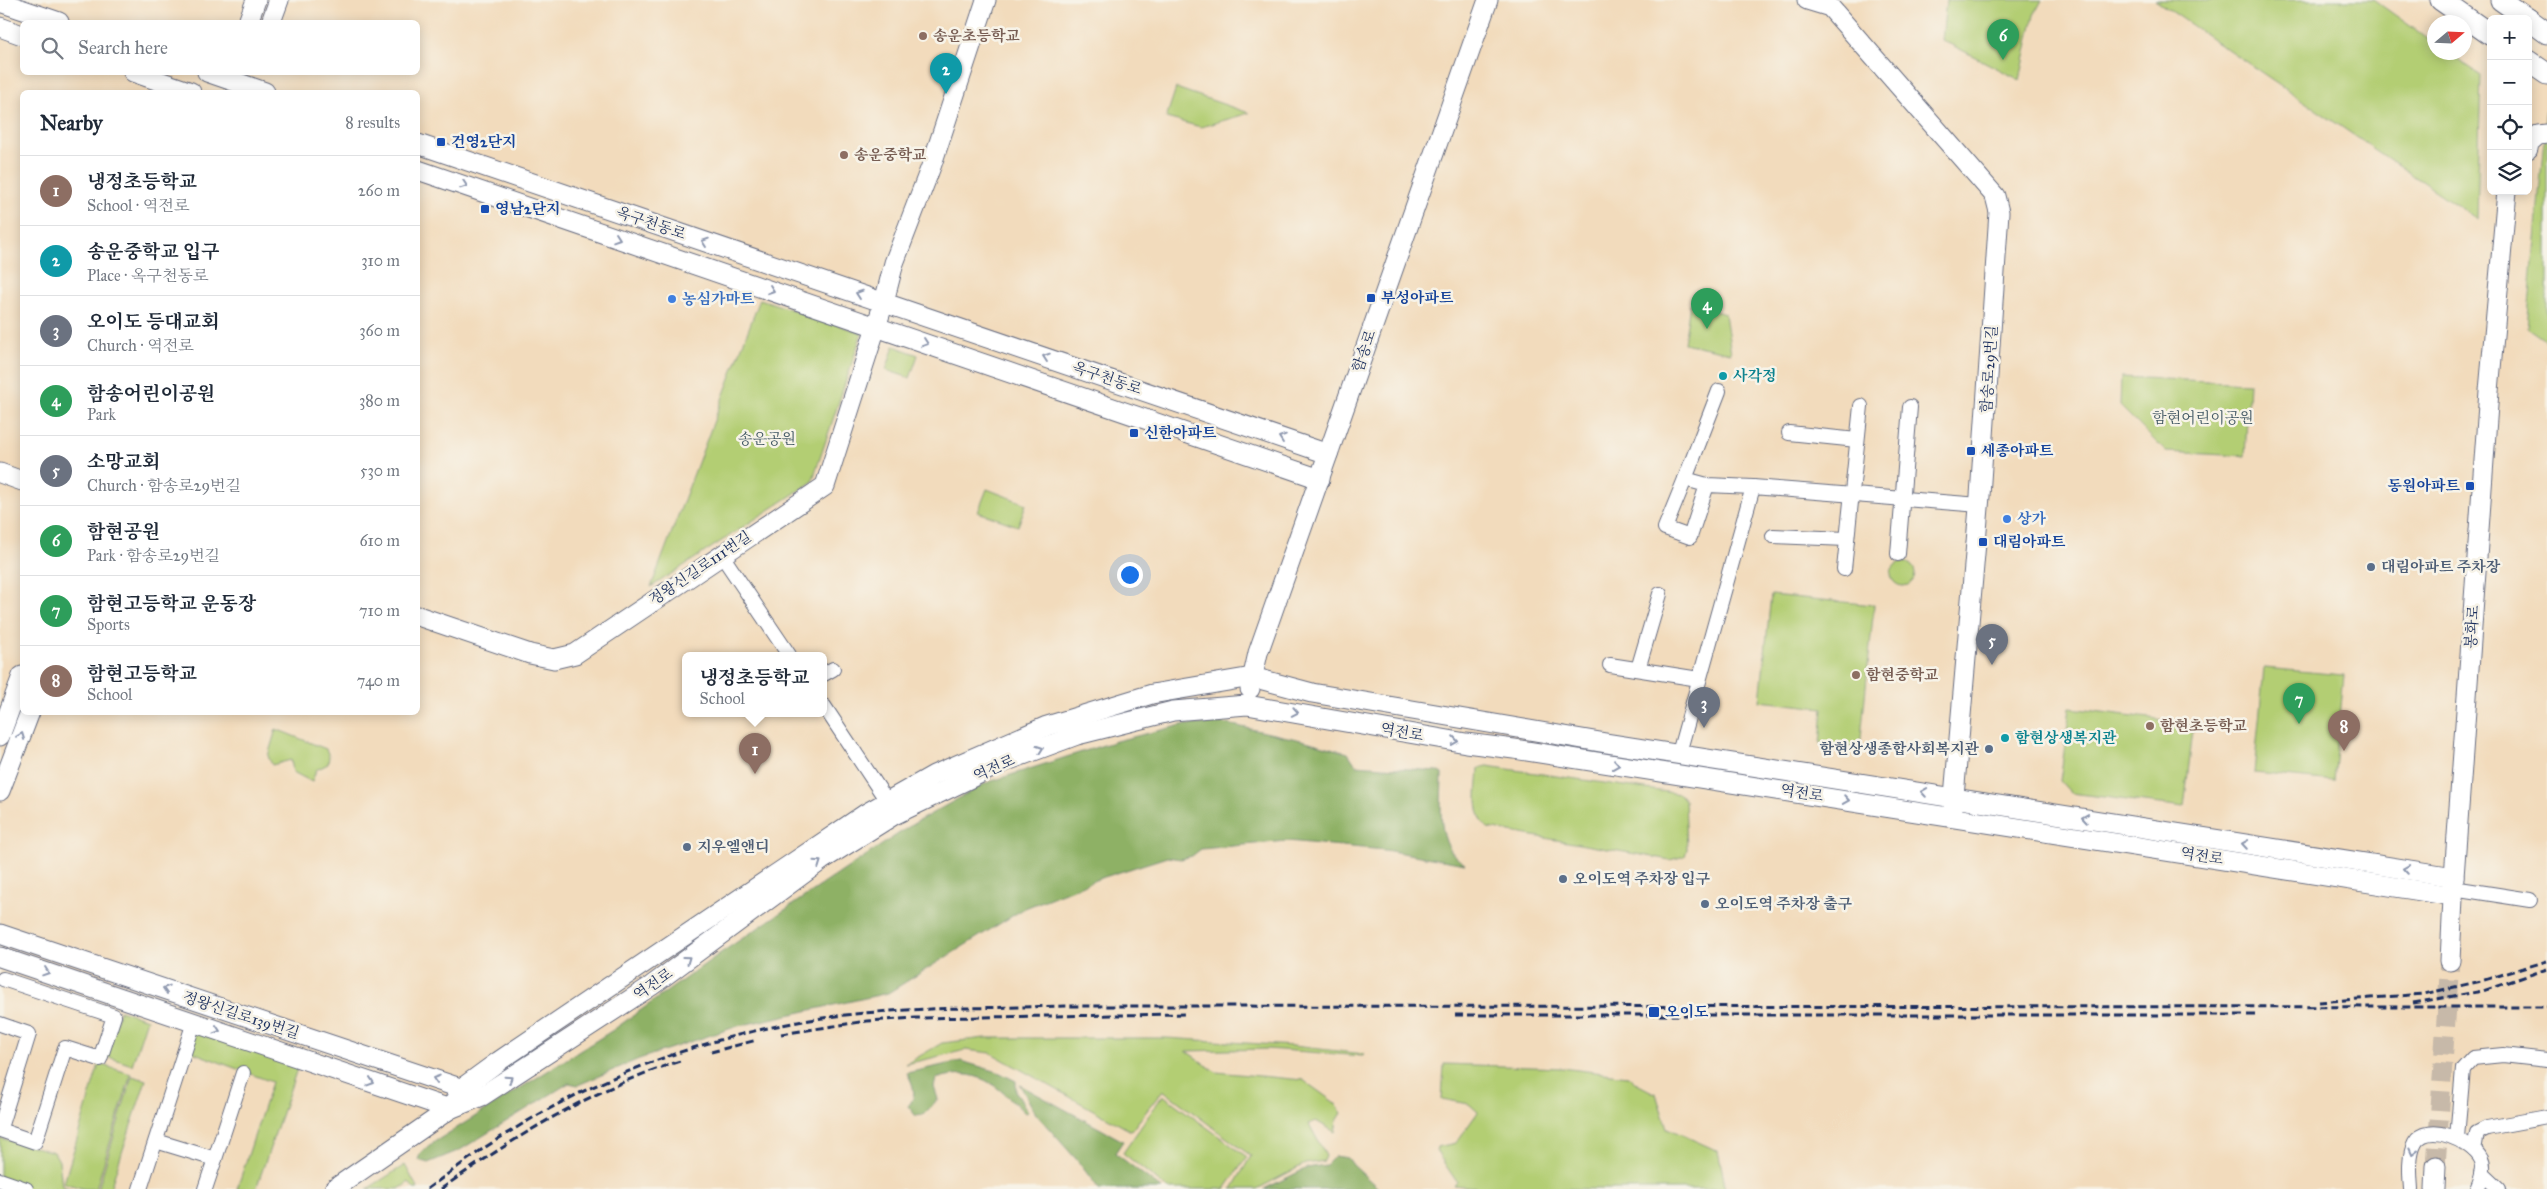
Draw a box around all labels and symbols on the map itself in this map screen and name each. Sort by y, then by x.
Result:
north arrow [2427,15,2472,60]
pin: 6 [1987,19,2019,60]
place label: 송운초등학교 [933,27,1020,45]
marker: 송운초등학교 [917,30,929,42]
pin: 2 [930,53,962,94]
place label: 건영2단지 [451,133,516,151]
marker: 건영2단지 [435,136,447,148]
place label: 송운중학교 [854,146,927,164]
marker: 송운중학교 [838,149,850,161]
one-way arrow [459,180,467,190]
place label: 영남2단지 [495,200,560,218]
marker: 영남2단지 [479,203,491,215]
street label: 옥구천동로 [614,203,689,243]
one-way arrow [613,232,621,242]
one-way arrow [701,237,710,247]
one-way arrow [766,285,775,295]
pin: 4 [1691,288,1723,329]
place label: 부성아파트 [1381,289,1454,307]
place label: 농심가마트 [682,290,755,308]
one-way arrow [855,290,863,300]
marker: 부성아파트 [1365,292,1377,304]
marker: 농심가마트 [666,293,678,305]
street label: 함송로29번길 [1977,325,2001,413]
street label: 함송로 [1348,327,1380,374]
one-way arrow [920,337,929,347]
one-way arrow [1042,353,1050,363]
street label: 옥구천동로 [1070,358,1145,398]
place label: 사각정 [1733,367,1776,385]
marker: 사각정 [1717,370,1729,382]
park label: 함현어린이공원 [2152,409,2254,427]
place label: 신한아파트 [1144,424,1217,442]
marker: 신한아파트 [1128,427,1140,439]
park label: 송운공원 [738,430,796,448]
one-way arrow [1279,434,1287,444]
place label: 세종아파트 [1981,442,2054,460]
marker: 세종아파트 [1965,445,1977,457]
place label: 동원아파트 [2388,477,2461,495]
marker: 동원아파트 [2464,480,2476,492]
place label: 상가 [2017,510,2046,528]
marker: 상가 [2001,513,2013,525]
street label: 정왕신길로111번길 [646,527,754,609]
place label: 대림아파트 [1993,533,2066,551]
marker: 대림아파트 [1977,536,1989,548]
place label: 대림아파트 주차장 [2381,558,2501,576]
marker: 대림아파트 주차장 [2365,561,2377,573]
your location [1117,562,1143,588]
street label: 봉화로 [2462,604,2483,649]
pin: 5 [1976,624,2008,665]
place label: 함현중학교 [1866,666,1939,684]
marker: 함현중학교 [1850,669,1862,681]
pin: 7 [2283,683,2315,724]
pin: 3 [1688,687,1720,728]
one-way arrow [1291,706,1300,717]
pin: 8 [2328,710,2360,751]
place label: 함현초등학교 [2160,717,2247,735]
street label: 역전로 [1379,719,1425,745]
marker: 함현초등학교 [2144,720,2156,732]
place label: 함현상생복지관 [2015,729,2117,747]
one-way arrow [16,732,26,740]
marker: 함현상생복지관 [1999,732,2011,744]
pin: 1 [739,733,771,774]
one-way arrow [1451,736,1459,746]
place label: 함현상생종합사회복지관 [1820,740,1979,758]
marker: 함현상생종합사회복지관 [1983,743,1995,755]
one-way arrow [1035,745,1044,755]
street label: 역전로 [970,751,1018,785]
one-way arrow [1612,759,1620,770]
street label: 역전로 [1779,781,1825,805]
one-way arrow [1920,788,1929,798]
one-way arrow [1842,794,1850,805]
one-way arrow [2080,813,2088,824]
place label: 지우엘앤디 [697,838,769,856]
one-way arrow [2241,839,2249,849]
marker: 지우엘앤디 [681,841,693,853]
street label: 역전로 [2179,844,2225,868]
one-way arrow [812,860,822,869]
one-way arrow [2401,865,2410,875]
place label: 오이도역 주차장 입구 [1573,870,1710,888]
marker: 오이도역 주차장 입구 [1557,873,1569,885]
place label: 오이도역 주차장 출구 [1715,895,1852,913]
marker: 오이도역 주차장 출구 [1699,898,1711,910]
one-way arrow [681,956,691,965]
street label: 역전로 [630,964,676,1004]
one-way arrow [41,967,50,977]
one-way arrow [162,985,170,995]
street label: 정왕신길로139번길 [180,988,302,1042]
place label: 오이도 [1665,1003,1709,1021]
marker: 오이도 [1647,1005,1661,1019]
one-way arrow [212,1024,220,1034]
one-way arrow [433,1075,441,1085]
one-way arrow [366,1076,375,1086]
one-way arrow [503,1076,512,1085]
one-way arrow [2408,1148,2419,1156]

